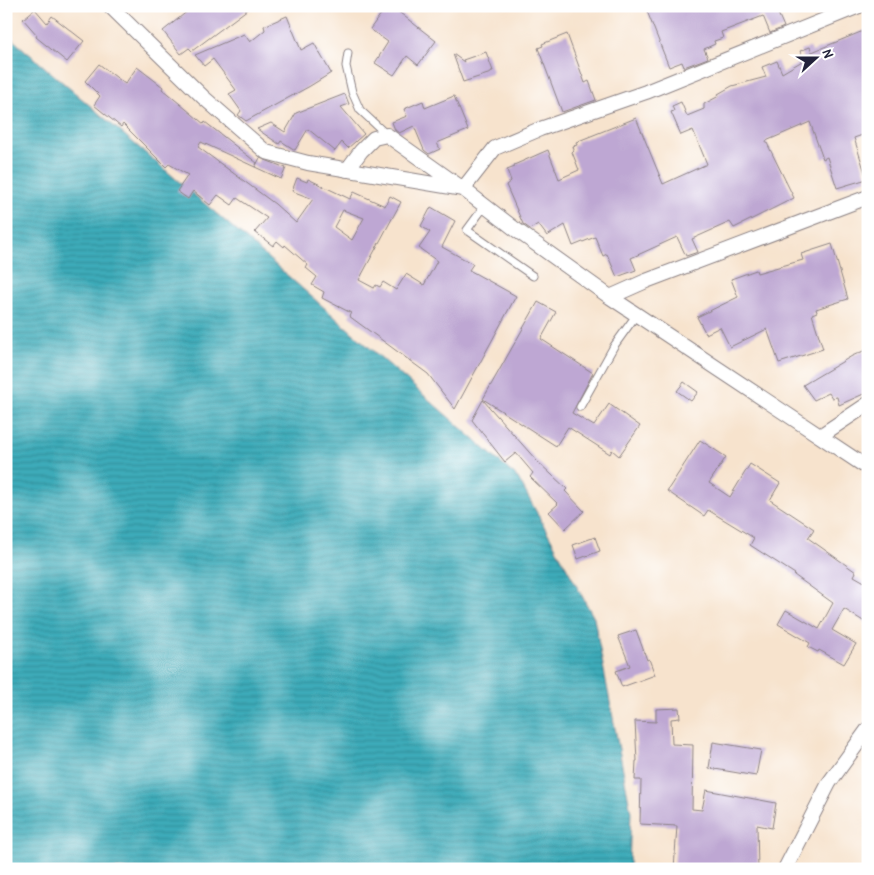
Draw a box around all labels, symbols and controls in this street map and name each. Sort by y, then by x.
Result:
north arrow [792,32,842,82]
text: N [818,46,839,61]

